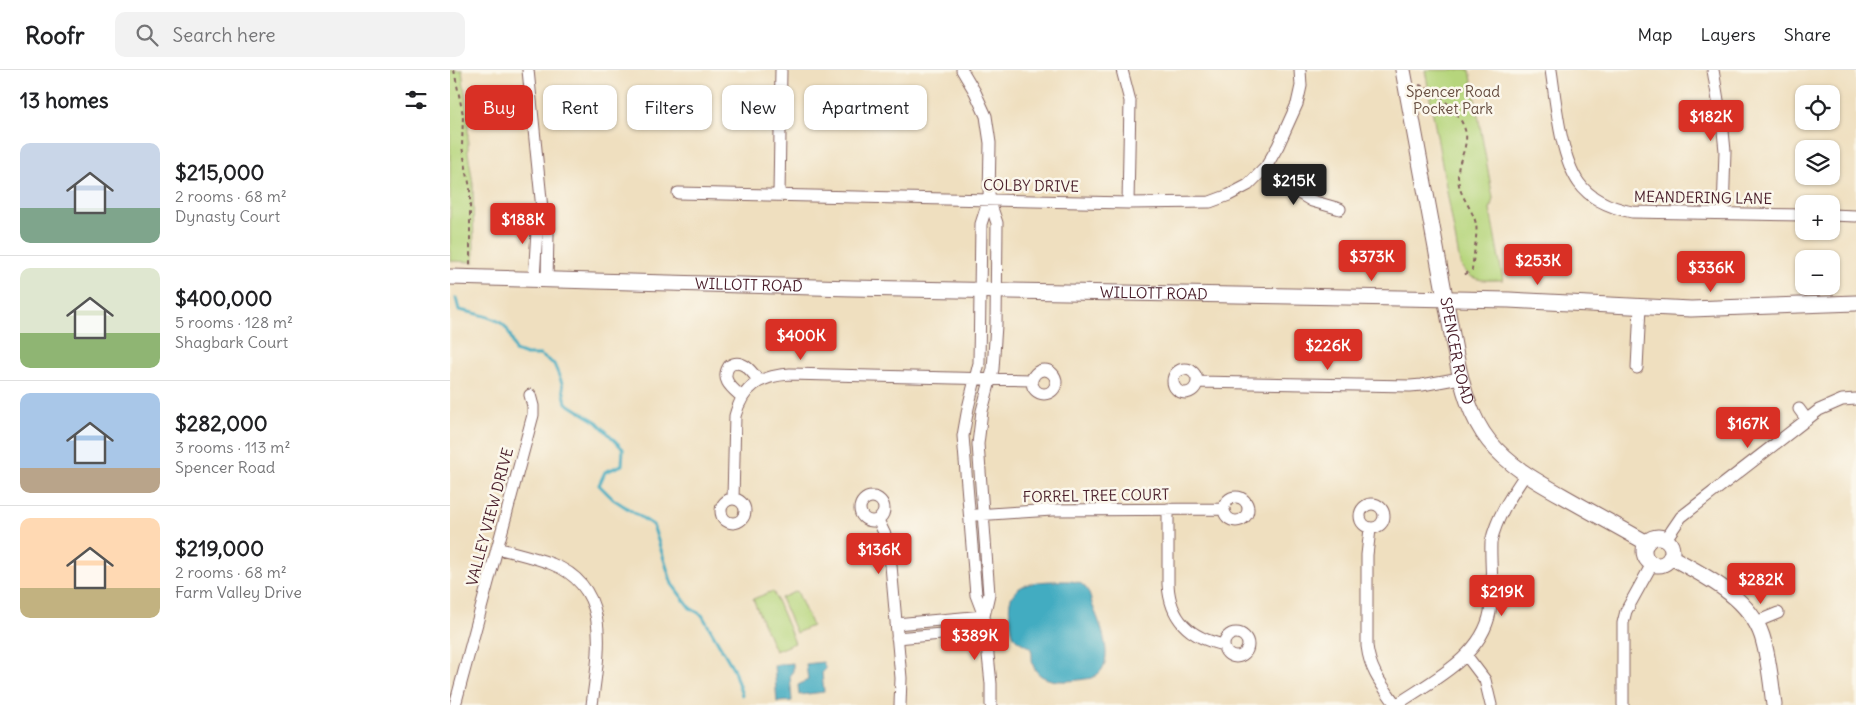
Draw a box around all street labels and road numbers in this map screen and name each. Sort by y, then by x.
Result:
street label: COLBY DRIVE [983,175,1079,196]
street label: MEANDERING LANE [1634,187,1772,208]
street label: WILLOTT ROAD [695,274,803,296]
street label: WILLOTT ROAD [1100,283,1208,303]
street label: SPENCER ROAD [1436,295,1478,407]
street label: VALLEY VIEW DRIVE [462,445,517,588]
street label: FORREL TREE COURT [1023,485,1170,506]

